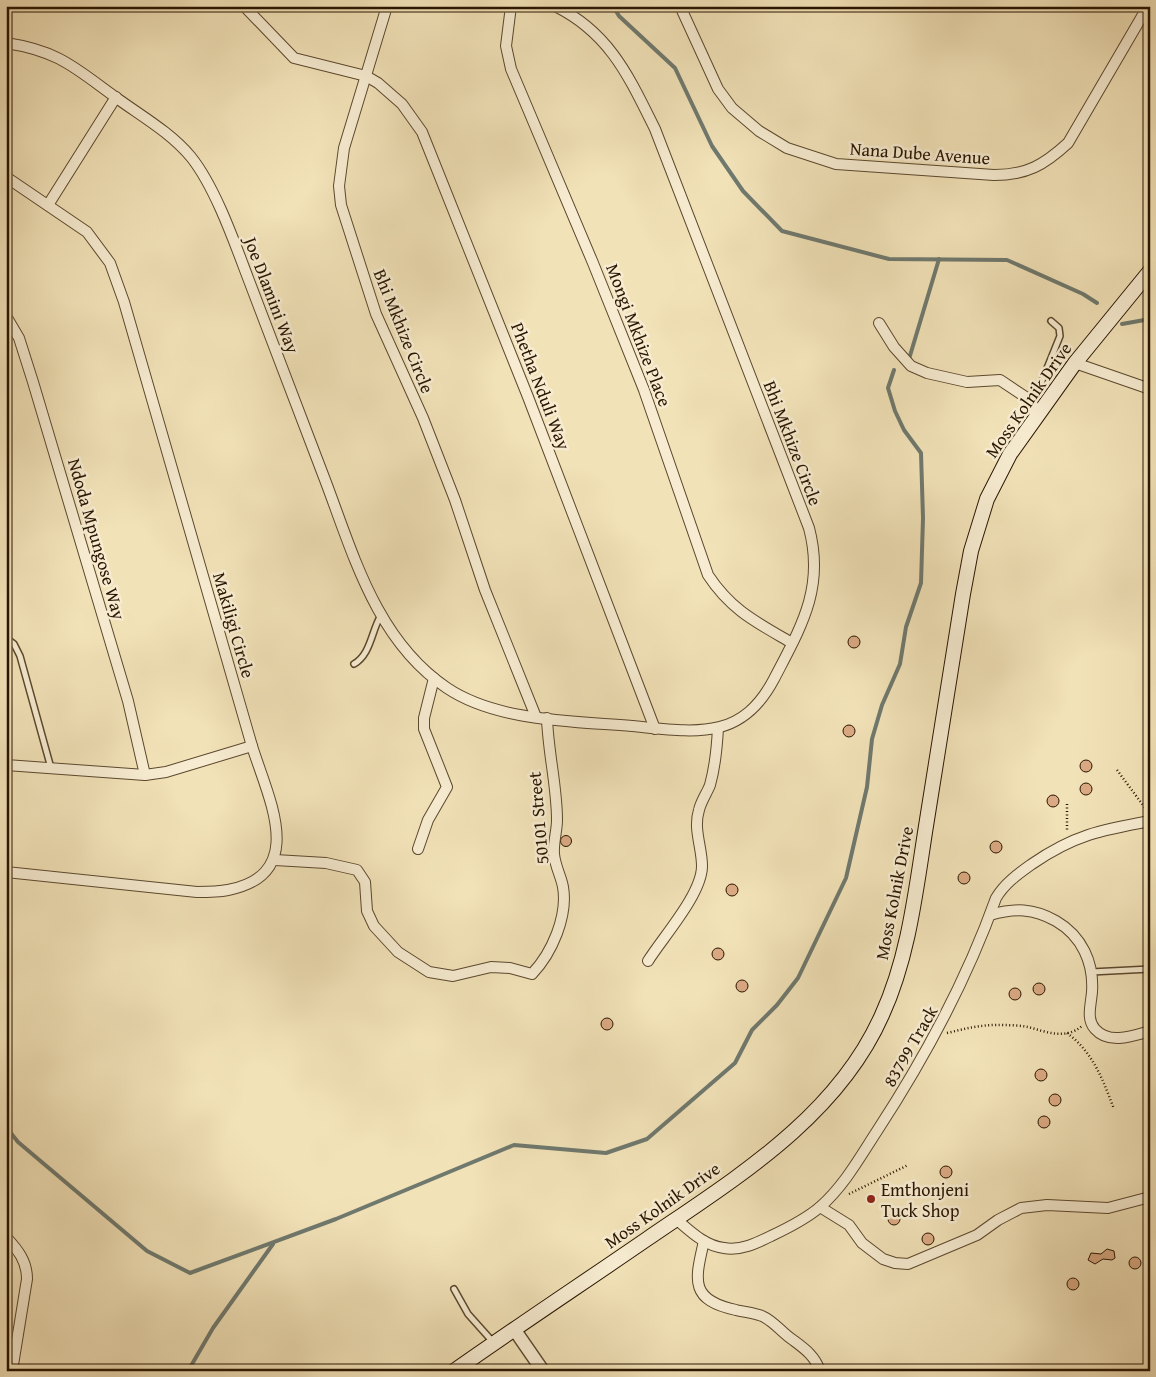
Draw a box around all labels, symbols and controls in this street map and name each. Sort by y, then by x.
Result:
street label: Nana Dube Avenue [849,135,991,171]
street label: Joe Dlamini Way [237,231,307,357]
street label: Mongi Mkhize Place [599,260,679,410]
street label: Bhi Mkhize Circle [367,265,441,397]
street label: Phetha Nduli Way [504,318,578,454]
street label: Moss Kolnik Drive [978,337,1078,463]
street label: Bhi Mkhize Circle [757,377,829,509]
street label: Ndoda Mpungose Way [61,455,133,623]
street label: Makiligi Circle [206,569,262,681]
street label: 50101 Street [520,770,555,865]
street label: Moss Kolnik Drive [868,824,920,962]
street label: 83799 Track [876,1000,945,1092]
street label: Moss Kolnik Drive [599,1155,725,1255]
place label: Emthonjeni Tuck Shop [881,1176,969,1224]
marker: Emthonjeni Tuck Shop [865,1193,877,1205]

